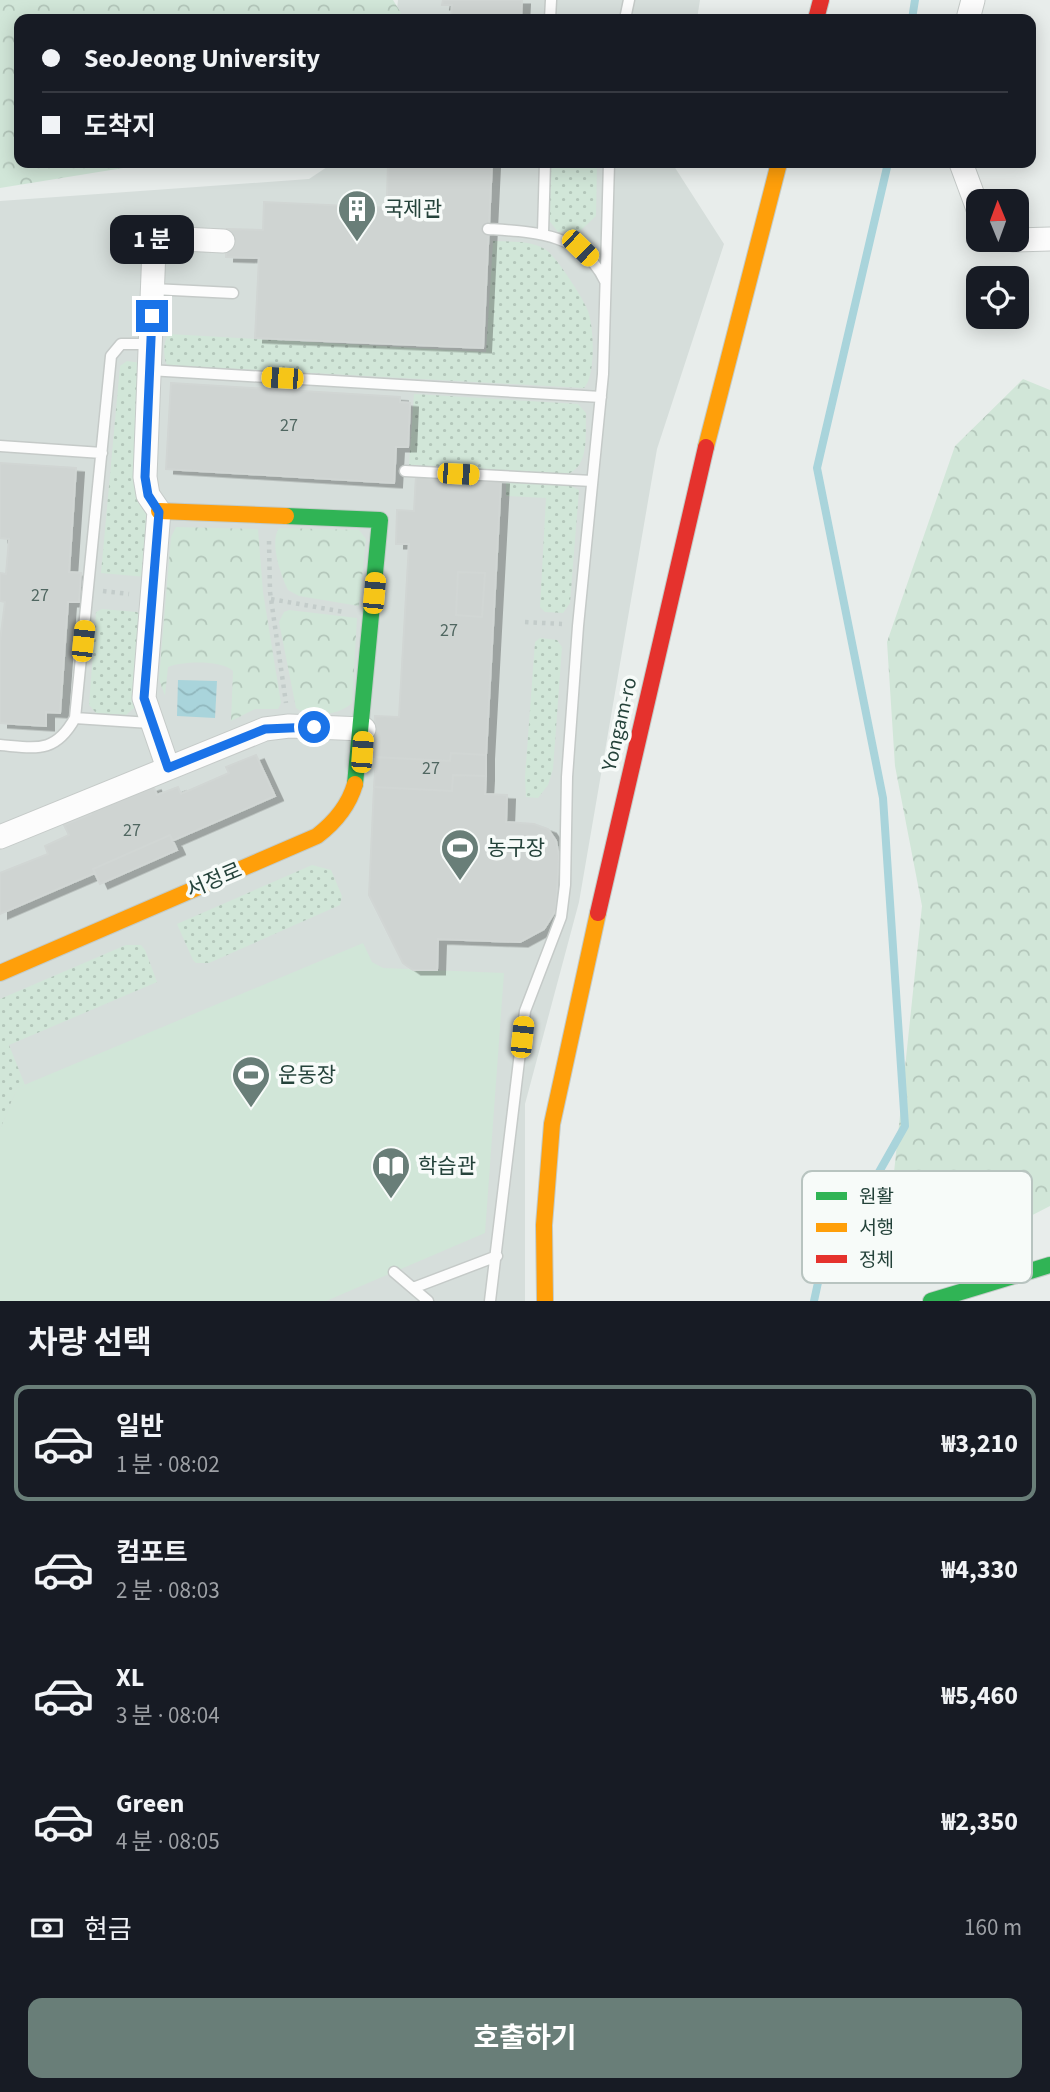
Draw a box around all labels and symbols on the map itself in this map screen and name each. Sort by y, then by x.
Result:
building icon: 국제관 [336,188,378,243]
north arrow [966,189,1029,252]
place label: 국제관 [384,194,442,224]
callout: 1 분 [110,215,194,264]
car [558,226,603,270]
route end [136,300,168,332]
car [261,366,304,390]
house number: 27 [280,413,298,438]
car [437,462,480,486]
car [362,571,387,615]
house number: 27 [31,583,49,608]
house number: 27 [440,618,458,643]
car [71,619,96,663]
street label: Yongam-ro [593,674,644,775]
route start [298,711,330,743]
car [351,730,374,774]
house number: 27 [422,756,440,781]
house number: 27 [123,818,141,843]
sports icon: 농구장 [439,827,481,882]
place label: 농구장 [487,833,545,863]
street label: 서정로 [181,855,247,905]
car [510,1015,535,1059]
sports icon: 운동장 [230,1054,272,1109]
place label: 운동장 [278,1060,336,1090]
library icon: 학습관 [370,1145,412,1200]
place label: 학습관 [418,1151,476,1181]
legend [802,1171,1032,1283]
text: 원활 [859,1184,894,1211]
text: 서행 [859,1215,894,1242]
text: 정체 [859,1247,894,1274]

